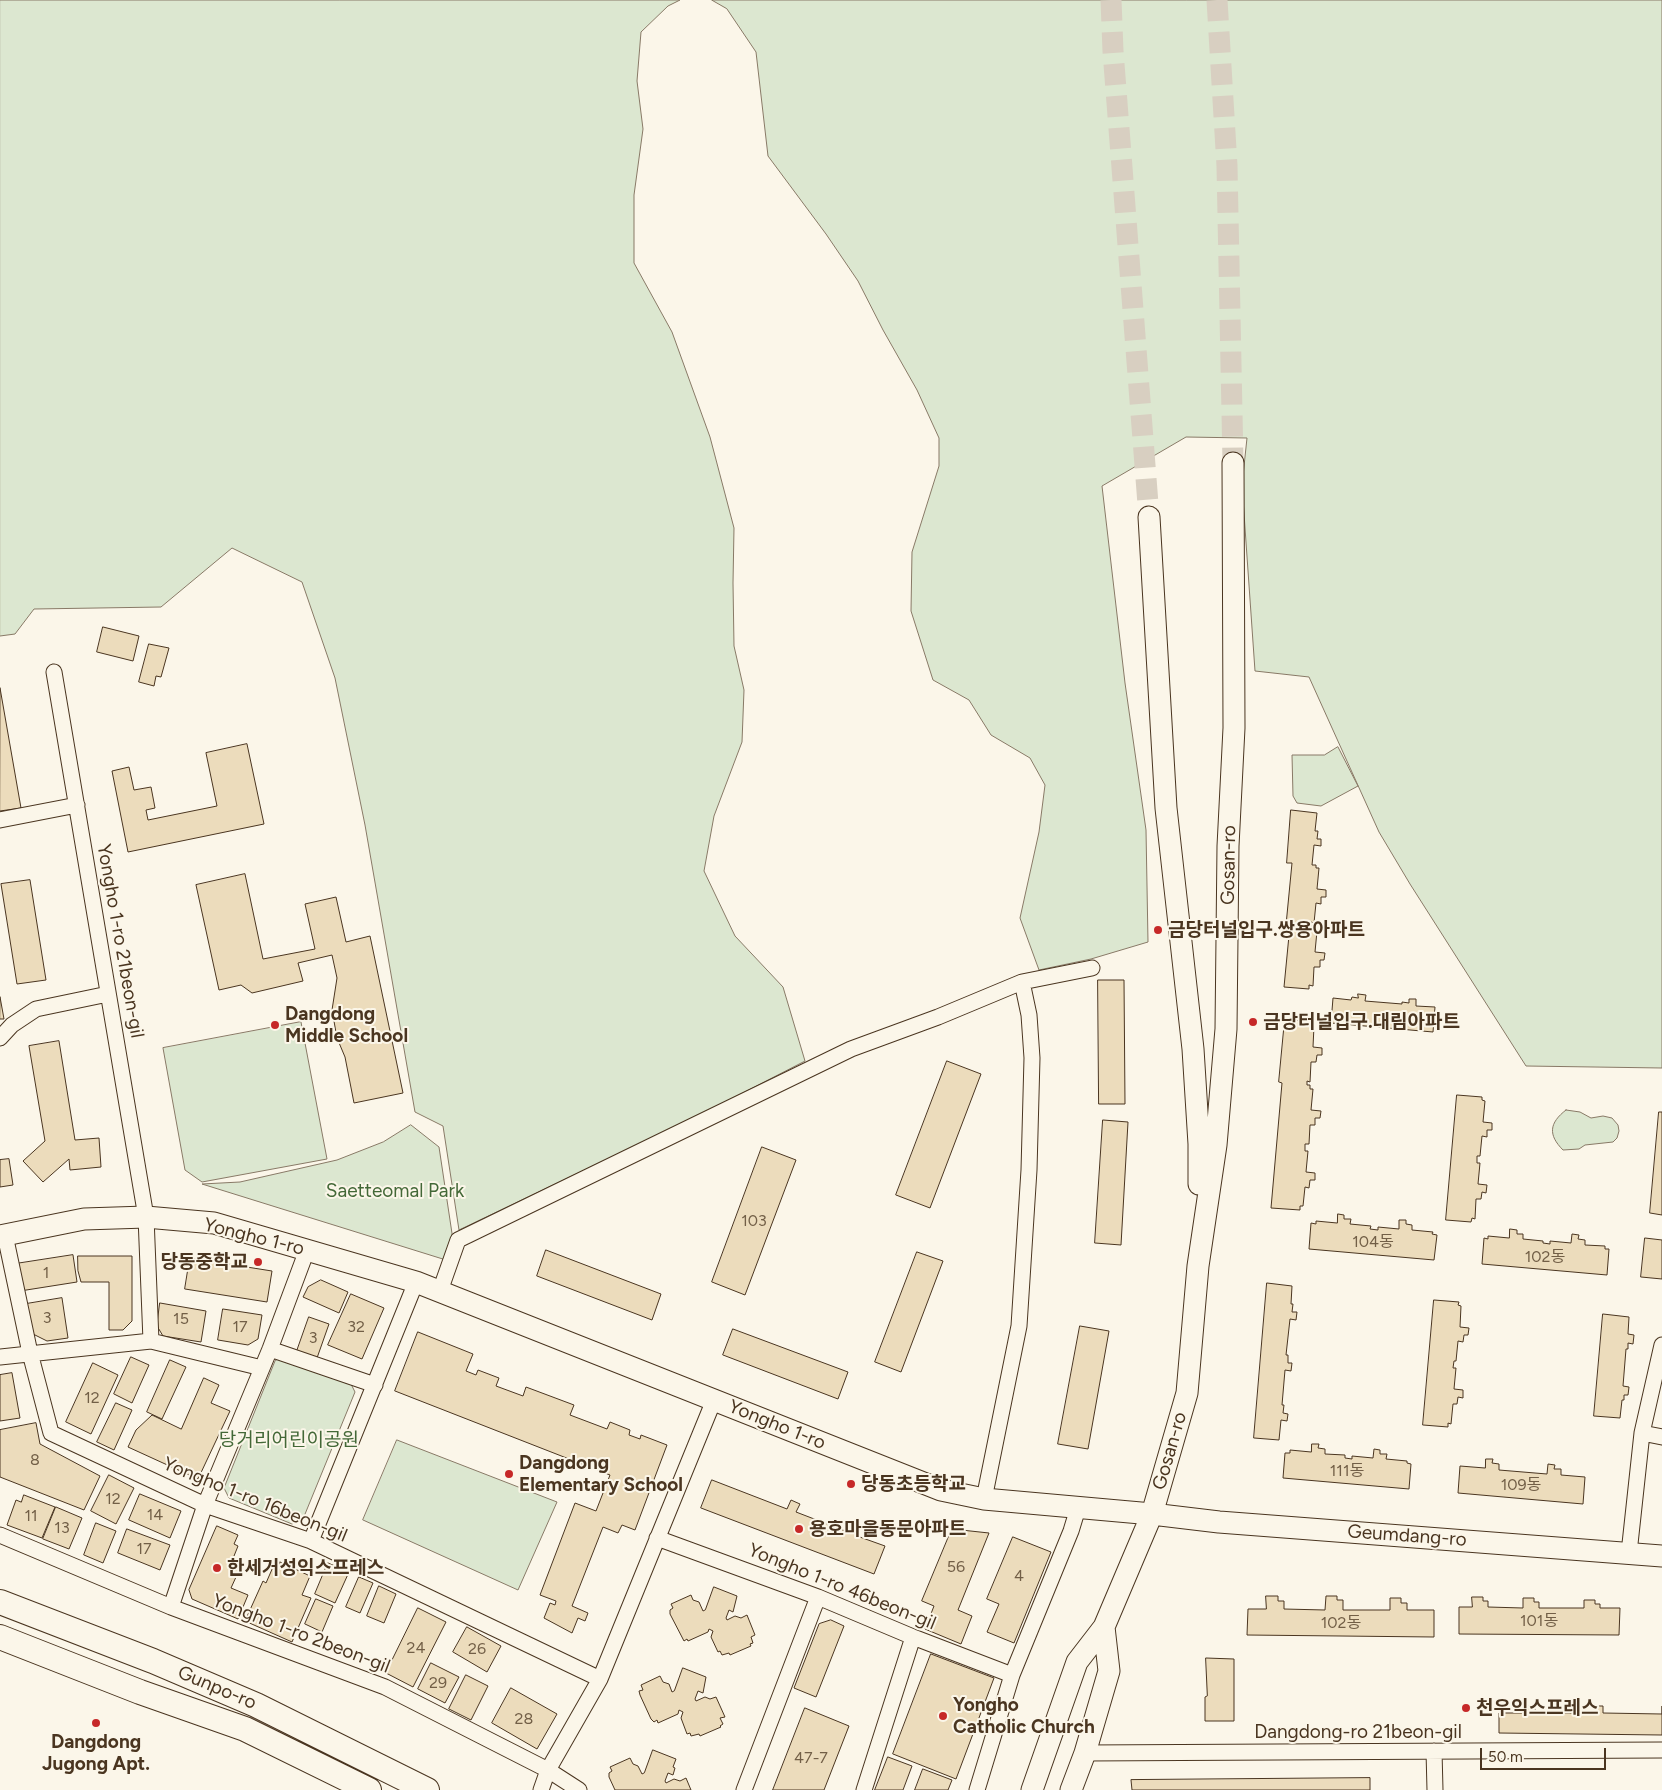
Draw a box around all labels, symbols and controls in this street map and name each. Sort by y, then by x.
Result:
street label: Gosan-ro [1217,825,1241,905]
street label: Yongho 1-ro 21beon-gil [92,842,148,1040]
place label: 금당터널입구.쌍용아파트 [1168,919,1365,941]
marker: 금당터널입구.쌍용아파트 [1152,924,1164,936]
place label: Dangdong Middle School [285,1003,408,1047]
place label: 금당터널입구.대림아파트 [1263,1011,1460,1033]
marker: 금당터널입구.대림아파트 [1247,1016,1259,1028]
marker: Dangdong Middle School [269,1019,281,1031]
park label: Saetteomal Park [326,1180,464,1202]
house number: 103 [741,1211,767,1231]
street label: Yongho 1-ro [201,1214,307,1260]
house number: 104동 [1352,1232,1394,1252]
house number: 102동 [1525,1247,1565,1267]
place label: 당동중학교 [161,1251,248,1273]
marker: 당동중학교 [252,1256,264,1268]
house number: 1 [43,1263,49,1283]
house number: 3 [43,1308,51,1328]
house number: 15 [173,1309,189,1329]
house number: 17 [232,1317,248,1337]
house number: 32 [347,1317,365,1337]
house number: 3 [309,1328,317,1348]
house number: 12 [84,1388,100,1408]
street label: Yongho 1-ro [725,1395,829,1455]
street label: Gosan-ro [1148,1409,1192,1493]
park label: 당거리어린이공원 [219,1429,359,1451]
house number: 8 [30,1450,40,1470]
place label: Dangdong Elementary School [519,1452,683,1496]
street label: Yongho 1-ro 16beon-gil [160,1453,350,1547]
house number: 111동 [1330,1461,1364,1481]
marker: Dangdong Elementary School [503,1468,515,1480]
place label: 당동초등학교 [861,1473,966,1495]
house number: 109동 [1501,1475,1541,1495]
marker: 당동초등학교 [845,1478,857,1490]
house number: 12 [105,1489,121,1509]
house number: 14 [147,1505,163,1525]
house number: 11 [24,1506,38,1526]
house number: 13 [54,1518,70,1538]
place label: 용호마을동문아파트 [809,1518,966,1540]
street label: Geumdang-ro [1347,1520,1467,1552]
marker: 용호마을동문아파트 [793,1523,805,1535]
house number: 17 [136,1539,152,1559]
street label: Yongho 1-ro 46beon-gil [745,1539,939,1635]
place label: 한세거성익스프레스 [227,1557,384,1579]
house number: 56 [947,1557,965,1577]
marker: 한세거성익스프레스 [211,1562,223,1574]
house number: 4 [1014,1566,1024,1586]
street label: Yongho 1-ro 2beon-gil [209,1590,393,1678]
house number: 101동 [1520,1611,1558,1631]
house number: 102동 [1321,1613,1361,1633]
house number: 24 [407,1638,425,1658]
house number: 26 [468,1639,486,1659]
street label: Gunpo-ro [174,1661,260,1715]
house number: 29 [429,1673,447,1693]
place label: Yongho Catholic Church [953,1694,1095,1738]
place label: 천우익스프레스 [1476,1697,1598,1719]
marker: 천우익스프레스 [1460,1702,1472,1714]
house number: 28 [515,1709,533,1729]
marker: Yongho Catholic Church [937,1710,949,1722]
marker: Dangdong Jugong Apt. [90,1717,102,1729]
street label: Dangdong-ro 21beon-gil [1254,1721,1462,1743]
place label: Dangdong Jugong Apt. [42,1731,150,1775]
scale bar [1482,1738,1608,1770]
house number: 47-7 [794,1748,828,1768]
text: 50 m [1488,1748,1523,1766]

